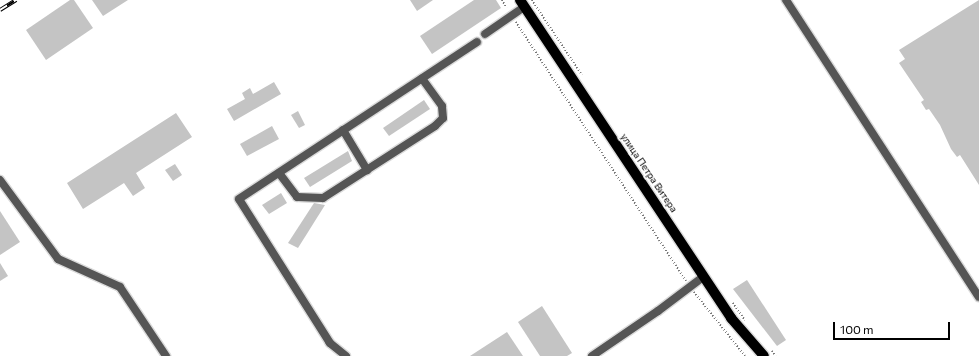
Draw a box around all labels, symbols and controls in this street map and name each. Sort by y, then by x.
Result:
street label: улица Петра Витера [618,131,680,215]
scale bar [835,314,952,340]
text: 100 m [840,322,874,336]

